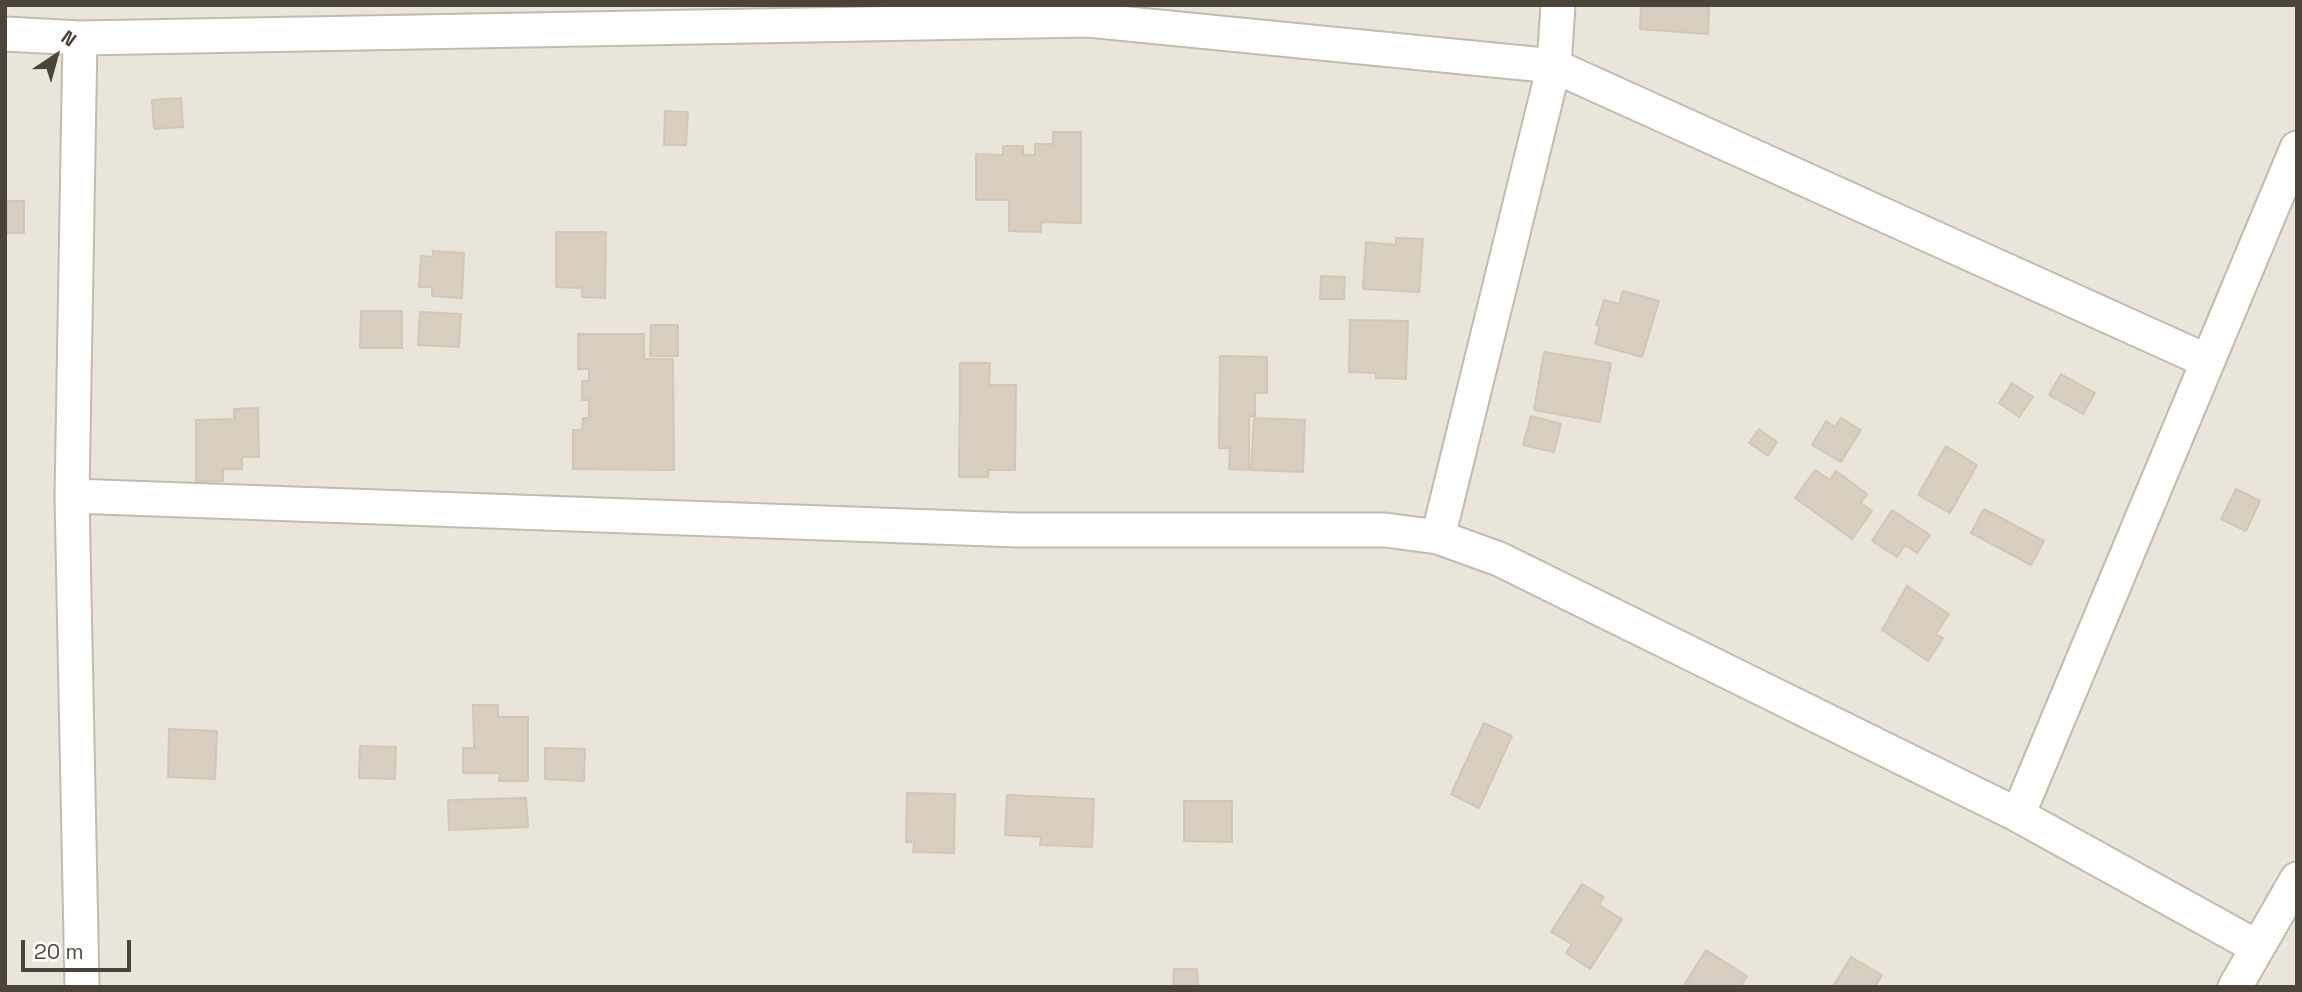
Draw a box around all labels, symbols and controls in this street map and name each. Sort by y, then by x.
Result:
north arrow [21,21,91,91]
text: N [56,25,81,52]
scale bar [24,926,135,970]
text: 20 m [34,938,84,965]

